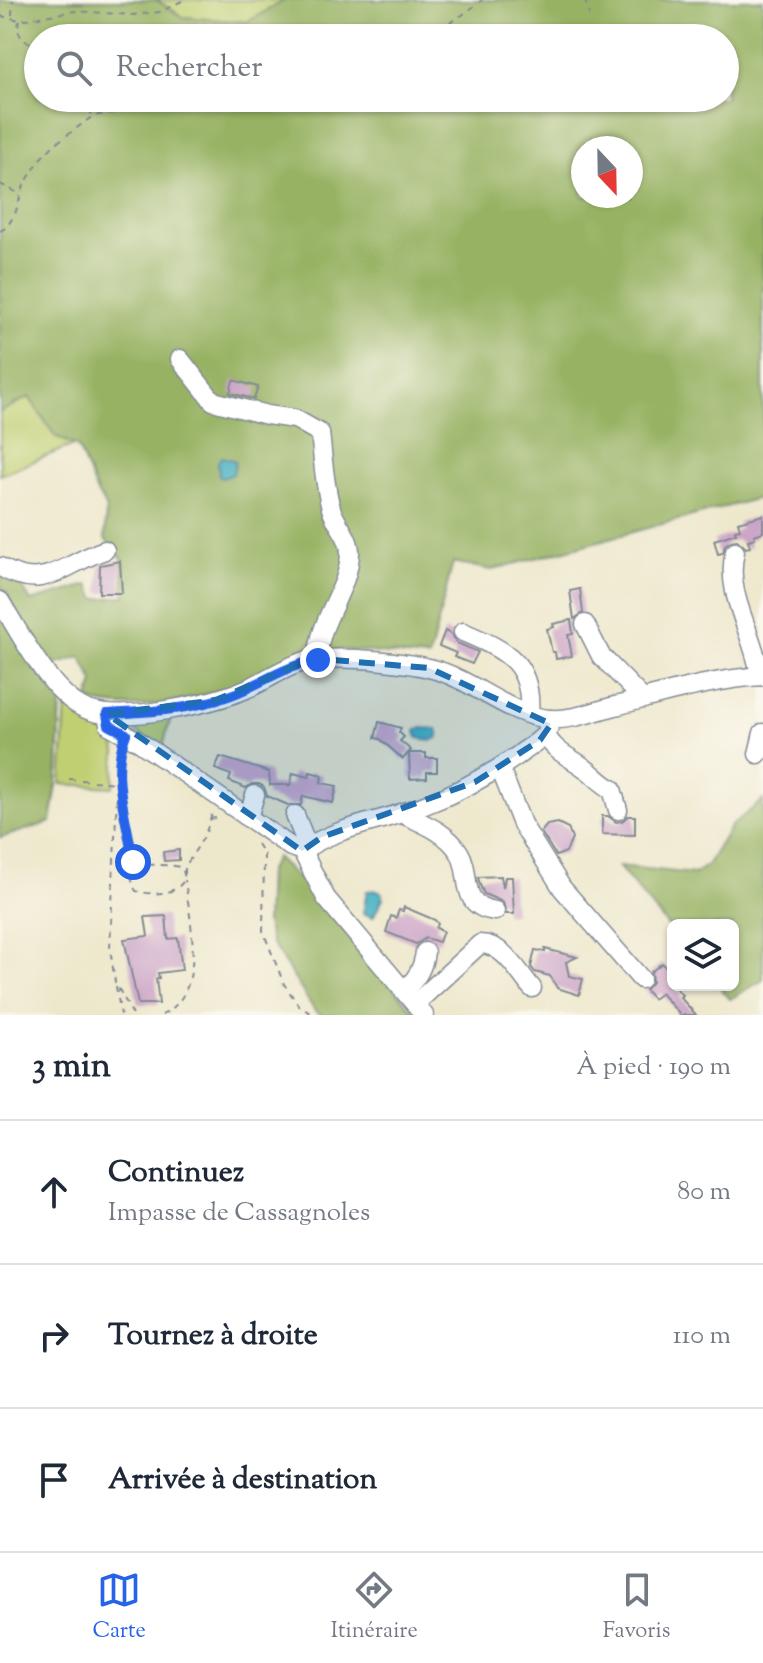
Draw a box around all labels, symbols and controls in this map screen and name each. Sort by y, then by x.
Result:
search box [24,24,739,112]
icon: search [52,46,96,90]
text: Rechercher [116,47,263,90]
north arrow [571,136,643,208]
route end [300,642,336,678]
route start [115,844,151,880]
map controls [667,919,739,991]
button: layers [667,919,739,991]
text: 3 min [32,1043,111,1092]
text: À pied · 190 m [576,1049,731,1086]
text: Continuez [108,1152,244,1195]
icon: ahead [32,1170,76,1214]
text: 80 m [677,1174,731,1211]
text: Impasse de Cassagnoles [108,1195,370,1232]
icon: right [32,1314,76,1358]
text: Tournez à droite [108,1315,318,1358]
text: 110 m [673,1318,731,1355]
icon: arrive [32,1458,76,1502]
text: Arrivée à destination [108,1459,377,1502]
tab: Carte [92,1568,146,1648]
tab: Itinéraire [331,1568,418,1648]
tab: Favoris [603,1568,670,1648]

